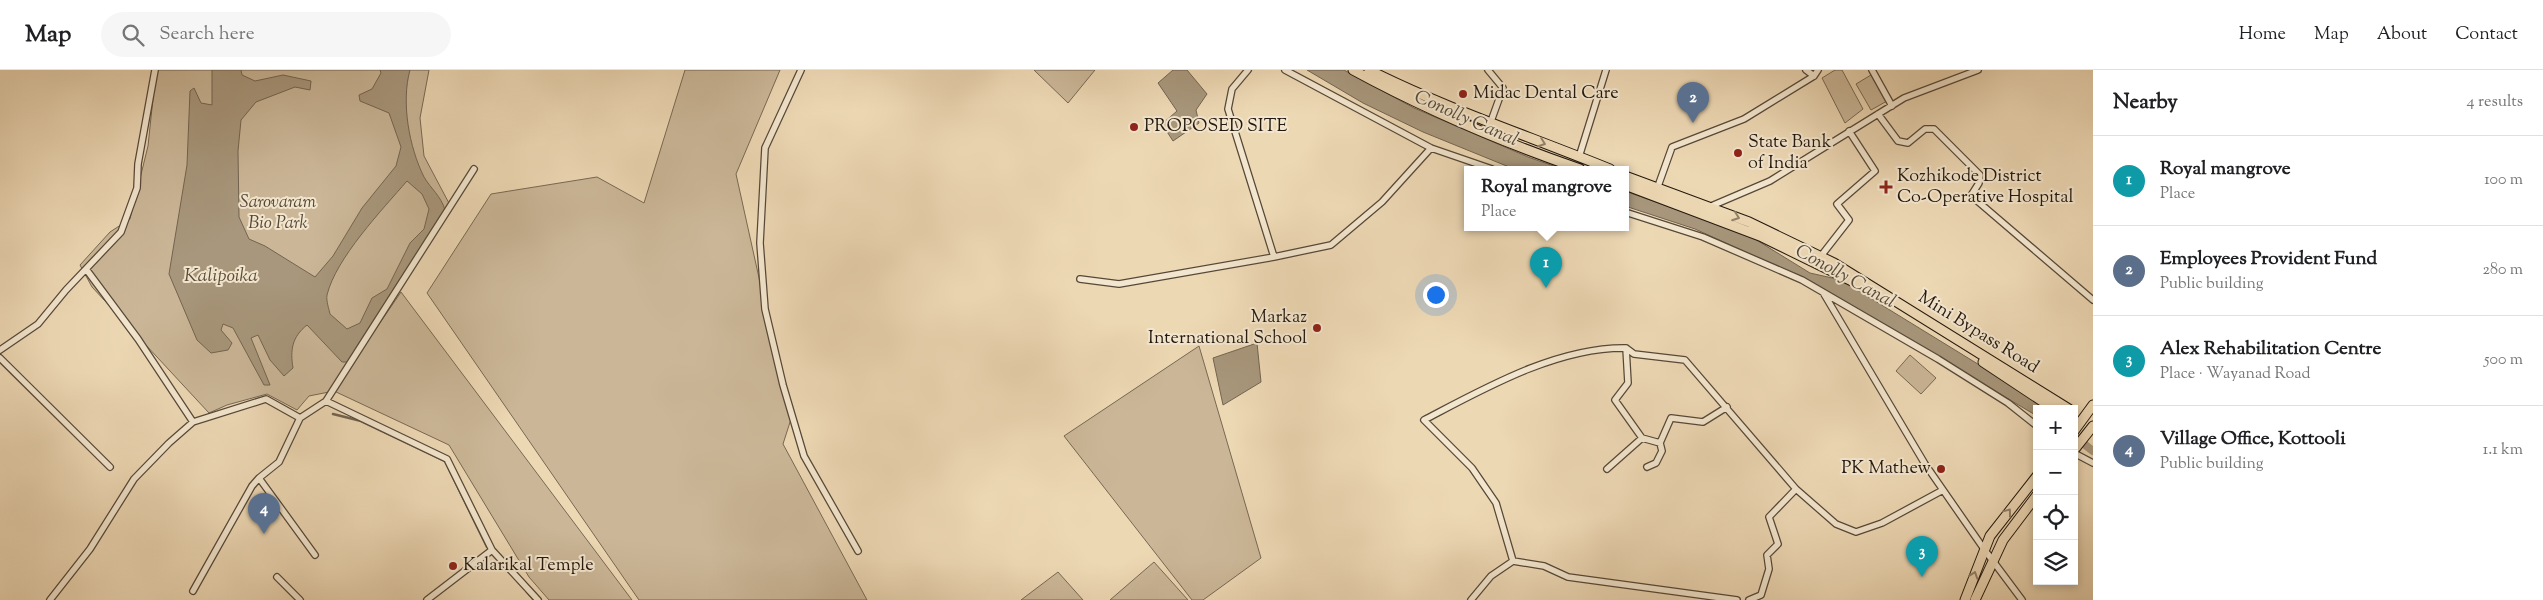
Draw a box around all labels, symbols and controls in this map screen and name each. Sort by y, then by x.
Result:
search box [101,12,451,57]
text: Map [25,18,71,52]
icon: search [119,21,147,49]
text: Search here [159,21,255,48]
text: Home [2239,22,2286,48]
text: Map [2314,22,2349,48]
text: About [2377,22,2427,48]
text: Contact [2455,22,2518,48]
place label: Midac Dental Care [1473,81,1619,107]
pin: 2 [1677,82,1709,123]
water label: Conolly Canal [1410,84,1522,154]
marker: Midac Dental Care [1457,88,1469,100]
text: Nearby [2113,88,2178,118]
text: 4 results [2467,91,2523,114]
place label: PROPOSED SITE [1144,114,1287,140]
marker: PROPOSED SITE [1128,121,1140,133]
place label: State Bank of India [1748,130,1832,177]
one-way arrow [1538,137,1546,147]
marker: State Bank of India [1732,147,1744,159]
text: Royal mangrove [2160,156,2291,183]
place label: Kozhikode District Co-Operative Hospital [1897,164,2074,211]
popup [1464,166,1629,231]
text: 1 [2126,169,2132,192]
text: 100 m [2484,169,2523,192]
text: Royal mangrove [1481,174,1612,201]
marker: Kozhikode District Co-Operative Hospital [1879,180,1893,194]
text: Place [2160,183,2195,206]
park label: Sarovaram Bio Park [240,190,316,237]
text: Place [1481,201,1517,224]
one-way arrow [1731,211,1740,221]
water label: Conolly Canal [1790,238,1900,316]
text: Employees Provident Fund [2160,246,2377,273]
pin: 1 [1530,247,1562,288]
text: 2 [2125,259,2133,282]
text: 280 m [2482,259,2523,282]
water label: Kalipoika [184,263,258,290]
text: Public building [2160,273,2264,296]
your location [1423,282,1449,308]
street label: Mini Bypass Road [1912,285,2044,381]
place label: Markaz International School [1148,305,1307,352]
marker: Markaz International School [1311,322,1323,334]
text: Alex Rehabilitation Centre [2160,336,2381,363]
text: 3 [2126,349,2132,372]
text: 500 m [2484,349,2523,372]
text: Place · Wayanad Road [2160,363,2311,386]
map controls [2033,405,2078,585]
button: + [2033,405,2078,450]
text: Village Office, Kottooli [2160,426,2346,453]
text: 4 [2125,439,2133,462]
text: 1.1 km [2483,439,2523,462]
button: − [2033,450,2078,495]
text: Public building [2160,453,2264,476]
place label: PK Mathew [1841,456,1932,482]
marker: PK Mathew [1935,463,1947,475]
pin: 4 [248,493,280,534]
button: locate [2033,495,2078,540]
one-way arrow [2002,508,2011,518]
pin: 3 [1906,536,1938,577]
button: layers [2033,540,2078,585]
place label: Kalarikal Temple [463,553,594,579]
marker: Kalarikal Temple [447,560,459,572]
one-way arrow [1968,571,1978,579]

